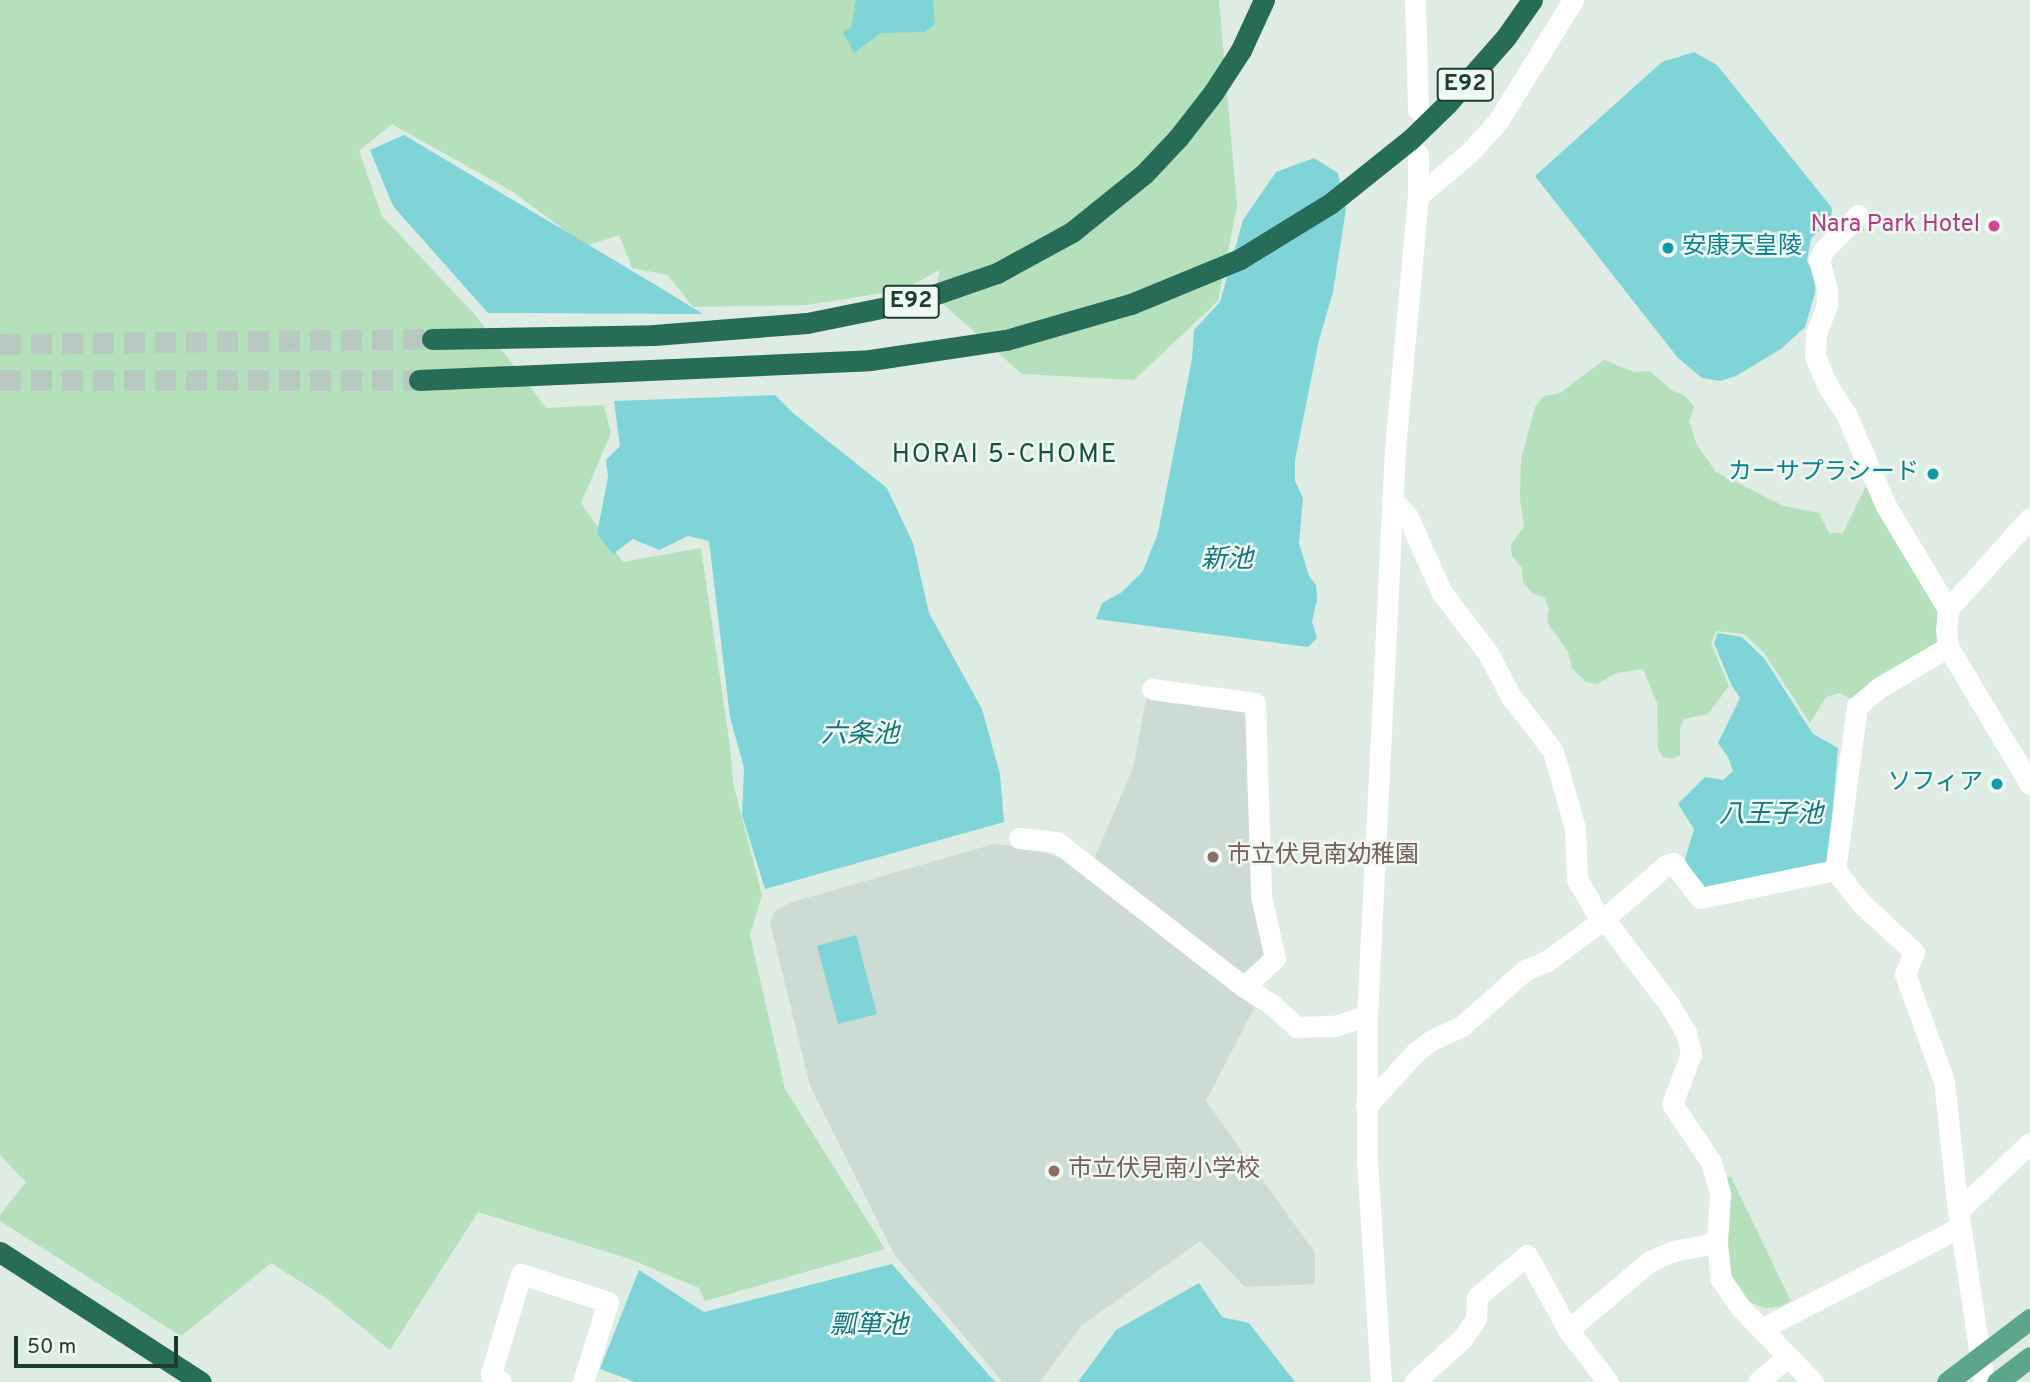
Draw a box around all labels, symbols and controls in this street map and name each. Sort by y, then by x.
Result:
road number: E92 [1435,66,1495,104]
place label: Nara Park Hotel [1810,212,1980,240]
marker: Nara Park Hotel [1986,218,2002,234]
place label: 安康天皇陵 [1682,234,1802,262]
marker: 安康天皇陵 [1660,240,1676,256]
road number: E92 [881,282,941,322]
district label: HORAI 5-CHOME [893,440,1117,472]
place label: カーサプラシード [1727,460,1919,488]
marker: カーサプラシード [1925,466,1941,482]
water label: 新池 [1201,545,1253,577]
water label: 六条池 [821,720,899,752]
place label: ソフィア [1887,770,1983,798]
marker: ソフィア [1989,776,2005,792]
water label: 八王子池 [1719,800,1823,832]
place label: 市立伏見南幼稚園 [1227,843,1419,871]
marker: 市立伏見南幼稚園 [1205,849,1221,865]
place label: 市立伏見南小学校 [1068,1157,1260,1185]
marker: 市立伏見南小学校 [1046,1163,1062,1179]
water label: 瓢箪池 [830,1311,908,1343]
scale bar [18,1322,182,1366]
text: 50 m [27,1334,76,1361]

